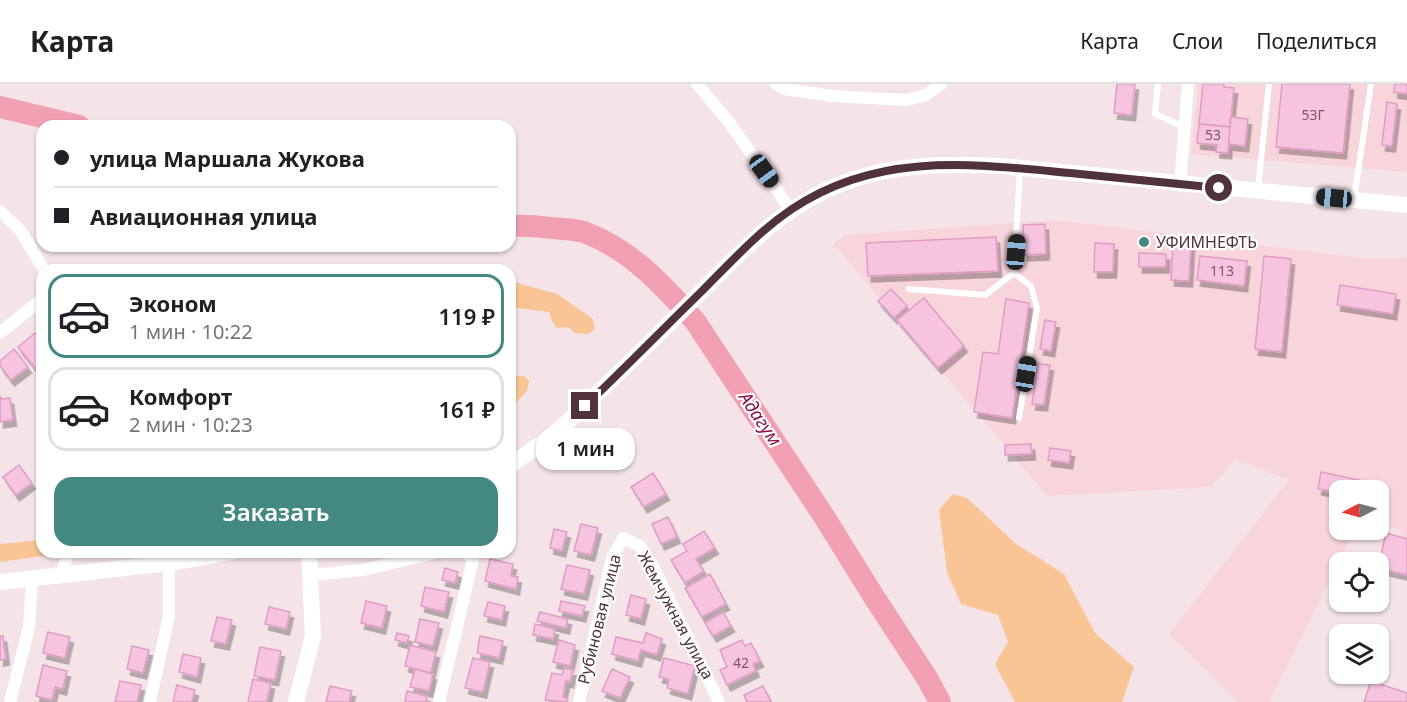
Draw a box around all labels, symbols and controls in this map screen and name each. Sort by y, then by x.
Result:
text: Карта [30,22,114,60]
text: Карта [1080,27,1139,55]
text: Слои [1172,27,1223,55]
text: Поделиться [1256,27,1377,55]
house number: 53Г [1301,105,1325,124]
house number: 53 [1205,125,1221,144]
text: улица Маршала Жукова [90,143,365,173]
car [746,151,782,191]
route start [1205,174,1232,201]
car [1315,187,1353,209]
text: Авиационная улица [90,201,317,231]
place label: УФИМНЕФТЬ [1156,231,1257,253]
car [1006,233,1026,271]
marker: УФИМНЕФТЬ [1137,235,1151,249]
house number: 113 [1210,261,1234,280]
text: Эконом [129,288,217,318]
icon: car [57,289,111,343]
text: 119 ₽ [438,301,495,331]
text: 1 мин · 10:22 [129,318,253,345]
car [1014,355,1038,393]
text: Комфорт [129,381,232,411]
icon: car [57,382,111,436]
water label: Адагум [733,385,788,450]
route end [571,392,598,419]
text: 161 ₽ [438,394,495,424]
text: 2 мин · 10:23 [129,411,253,438]
callout: 1 мин [536,427,634,469]
text: 1 мин [556,435,615,462]
button: Заказать [54,477,498,546]
north arrow [1329,480,1389,540]
map controls [1329,480,1389,684]
street label: Жемчужная улица [633,547,719,683]
street label: Рубиновая улица [572,552,626,686]
button: locate [1329,552,1389,612]
button: layers [1329,624,1389,684]
house number: 42 [733,653,749,672]

